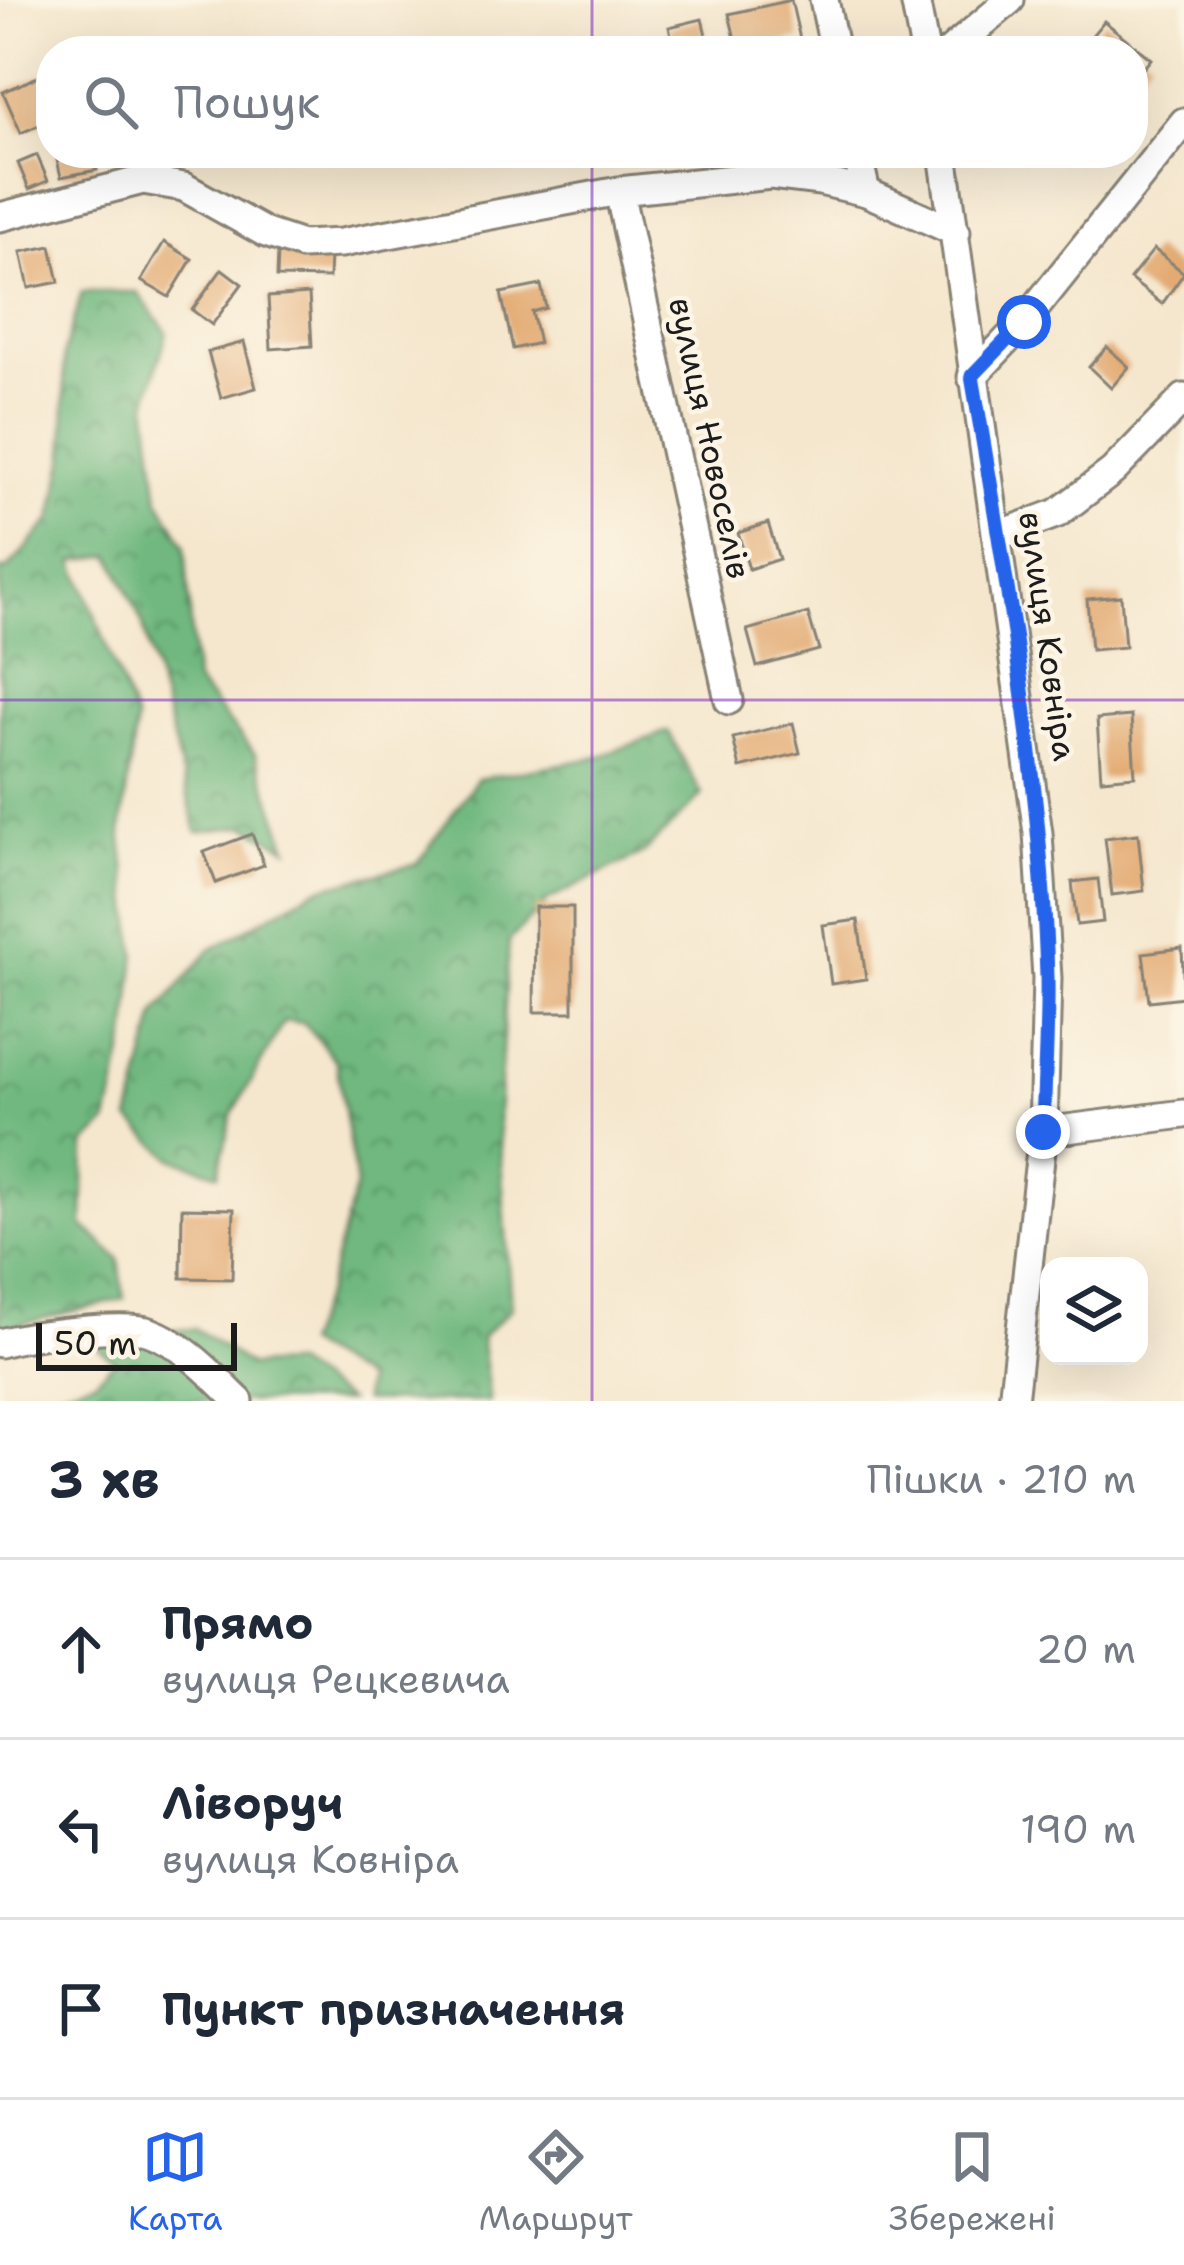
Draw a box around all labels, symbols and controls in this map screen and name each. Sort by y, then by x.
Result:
search box [36,36,1148,168]
icon: search [78,69,144,135]
text: Пошук [174,72,320,132]
street label: вулиця Новоселів [658,293,762,583]
route start [997,295,1051,349]
street label: вулиця Ковніра [1008,508,1088,764]
route end [1016,1105,1070,1159]
map controls [1040,1257,1148,1365]
button: layers [1040,1257,1148,1365]
scale bar [36,1317,237,1370]
text: 50 m [54,1321,137,1366]
text: 3 хв [48,1445,159,1513]
text: Пішки · 210 m [867,1453,1136,1505]
text: Прямо [162,1593,313,1653]
icon: ahead [48,1616,114,1682]
text: 20 m [1036,1623,1136,1675]
text: вулиця Рецкевича [162,1653,510,1705]
text: Ліворуч [162,1773,343,1833]
icon: left [48,1796,114,1862]
text: 190 m [1020,1803,1136,1855]
text: вулиця Ковніра [162,1833,459,1885]
icon: arrive [48,1976,114,2042]
text: Пункт призначення [162,1979,625,2039]
tab: Карта [128,2124,223,2241]
tab: Маршрут [479,2124,633,2241]
tab: Збережені [889,2124,1056,2241]

